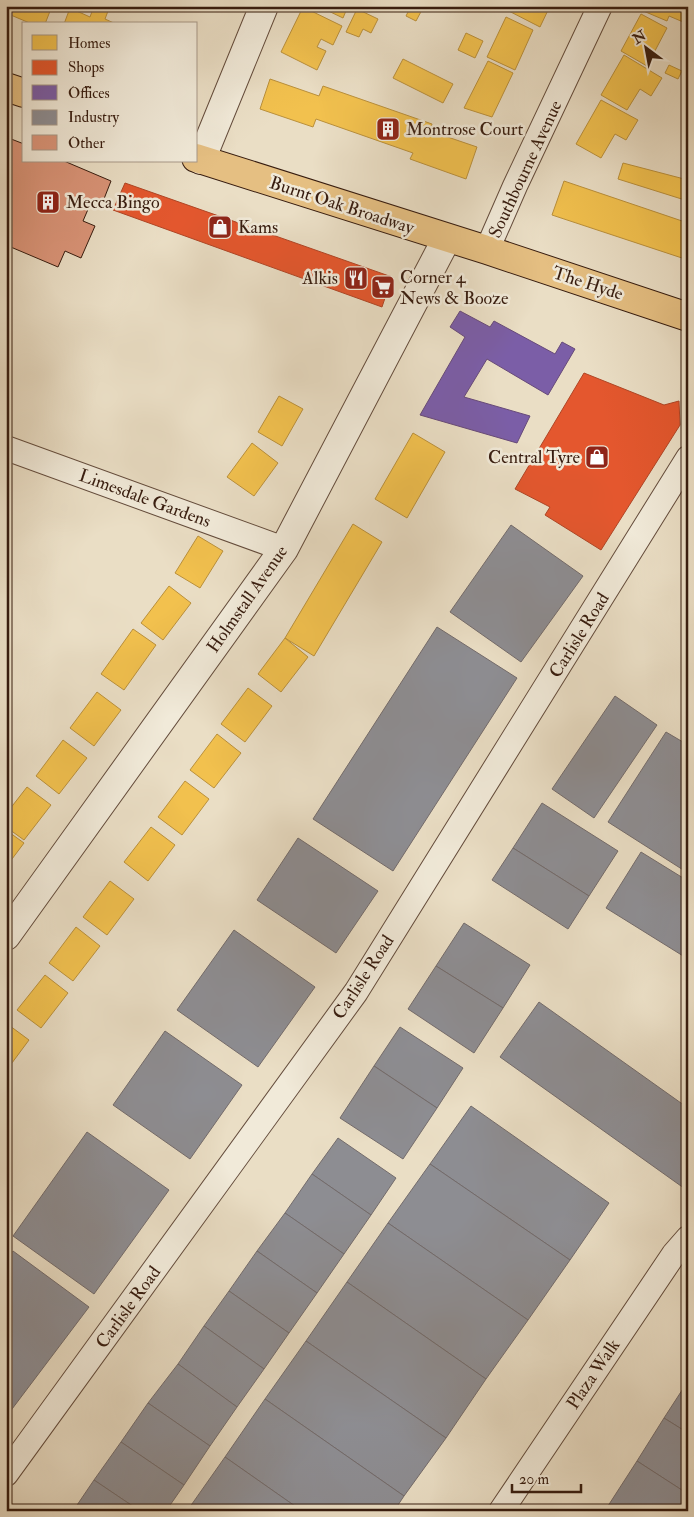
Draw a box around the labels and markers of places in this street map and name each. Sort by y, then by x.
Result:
building icon: Montrose Court [375,116,401,142]
place label: Montrose Court [406,118,523,141]
building icon: Mecca Bingo [35,189,61,215]
place label: Mecca Bingo [66,191,160,214]
shop icon: Kams [207,214,233,240]
place label: Kams [238,216,278,239]
restaurant icon: Alkis [343,265,369,291]
place label: Corner 4 News & Booze [400,266,509,310]
place label: Alkis [301,267,338,290]
supermarket icon: Corner 4 News & Booze [370,274,396,300]
shop icon: Central Tyre [584,444,610,470]
place label: Central Tyre [488,446,580,469]

